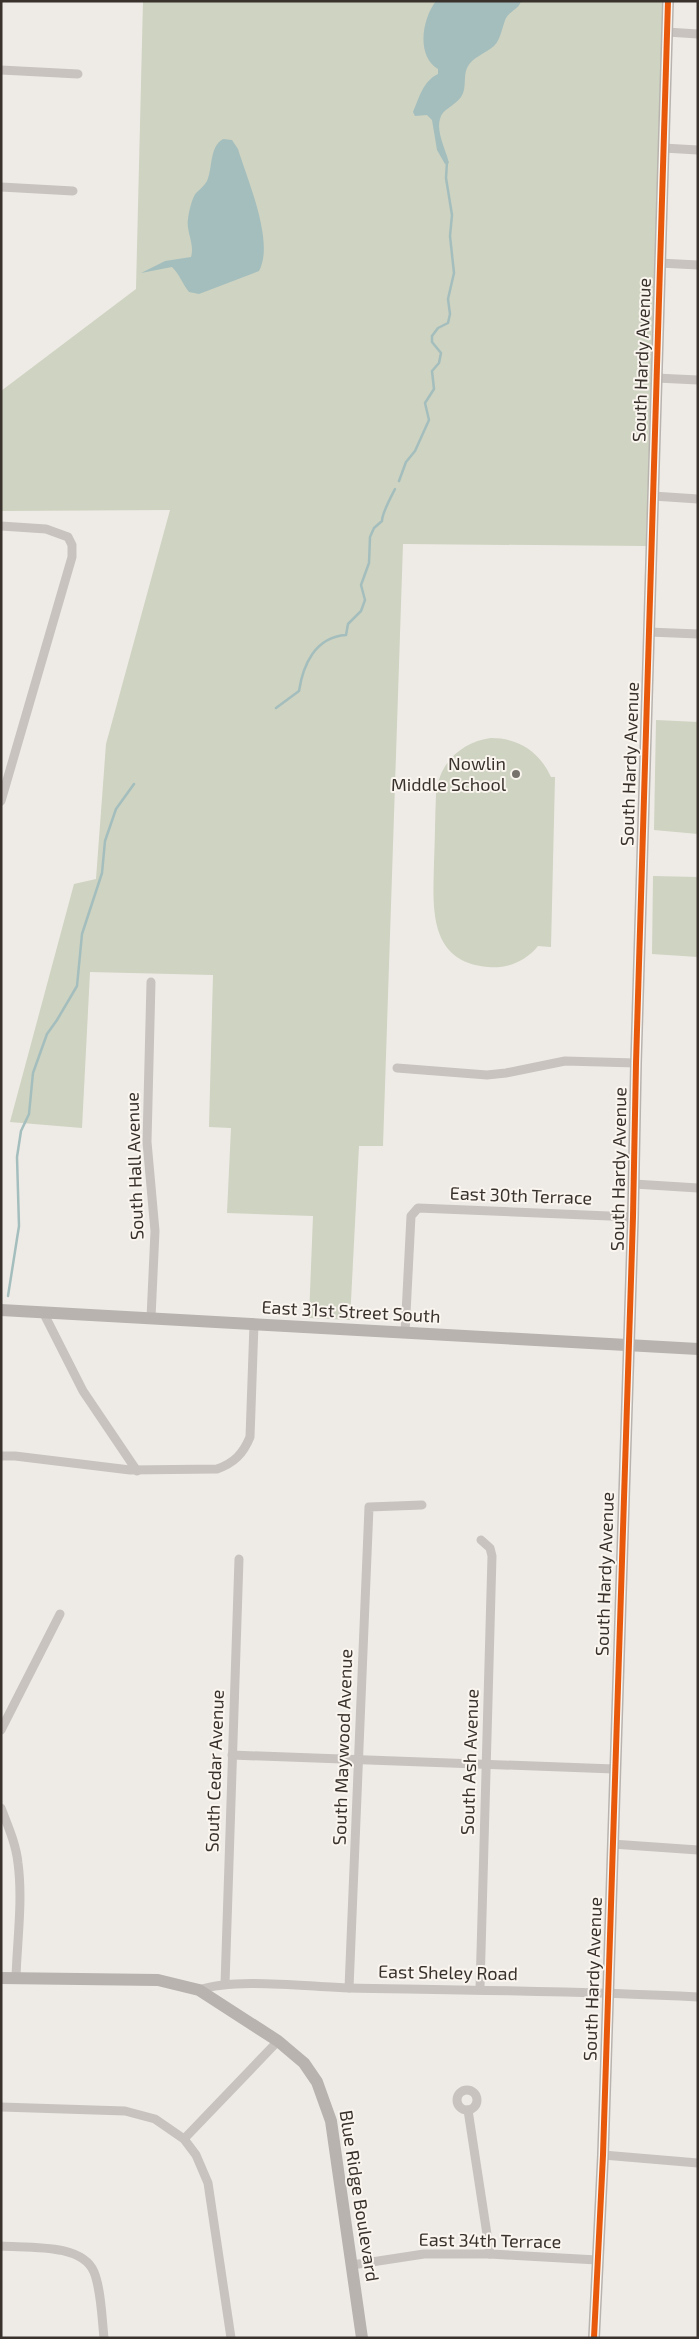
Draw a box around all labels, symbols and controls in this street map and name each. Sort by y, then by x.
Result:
street label: South Hardy Avenue [627,278,655,442]
street label: South Hardy Avenue [615,682,643,846]
place label: Nowlin Middle School [391,752,507,795]
marker: Nowlin Middle School [510,768,522,780]
street label: South Hardy Avenue [606,1087,630,1251]
street label: South Hall Avenue [120,1092,148,1240]
street label: East 30th Terrace [449,1182,593,1208]
street label: East 31st Street South [261,1295,441,1327]
street label: South Hardy Avenue [590,1492,618,1656]
street label: South Maywood Avenue [328,1648,356,1846]
street label: South Cedar Avenue [200,1689,228,1853]
street label: South Ash Avenue [455,1689,483,1835]
street label: South Hardy Avenue [578,1897,606,2061]
street label: East Sheley Road [378,1960,518,1984]
street label: Blue Ridge Boulevard [336,2109,384,2283]
street label: East 34th Terrace [418,2228,562,2252]

